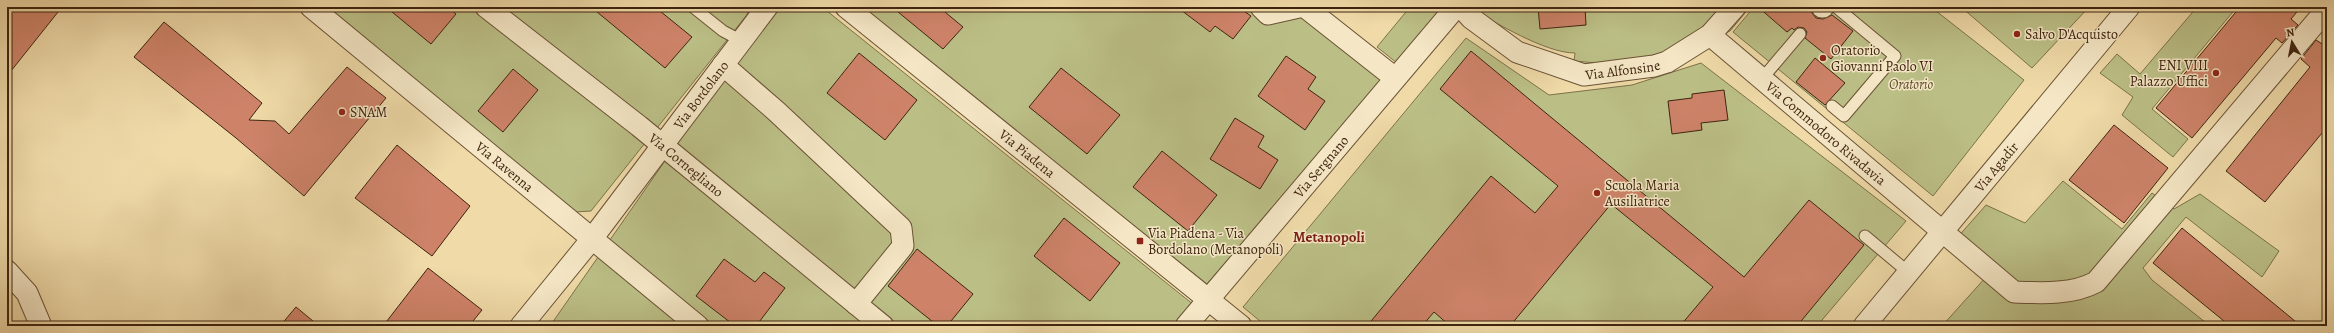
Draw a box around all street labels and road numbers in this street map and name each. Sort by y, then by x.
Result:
street label: Via Alfonsine [1583,56,1663,85]
street label: Via Bordolano [669,57,733,134]
street label: Via Commodoro Rivadavia [1761,77,1890,190]
street label: Via Piadena [994,125,1059,183]
street label: Via Cornegliano [644,128,727,202]
street label: Via Sergnano [1289,132,1353,203]
street label: Via Ravenna [471,137,538,197]
street label: Via Agadir [1970,138,2023,197]

